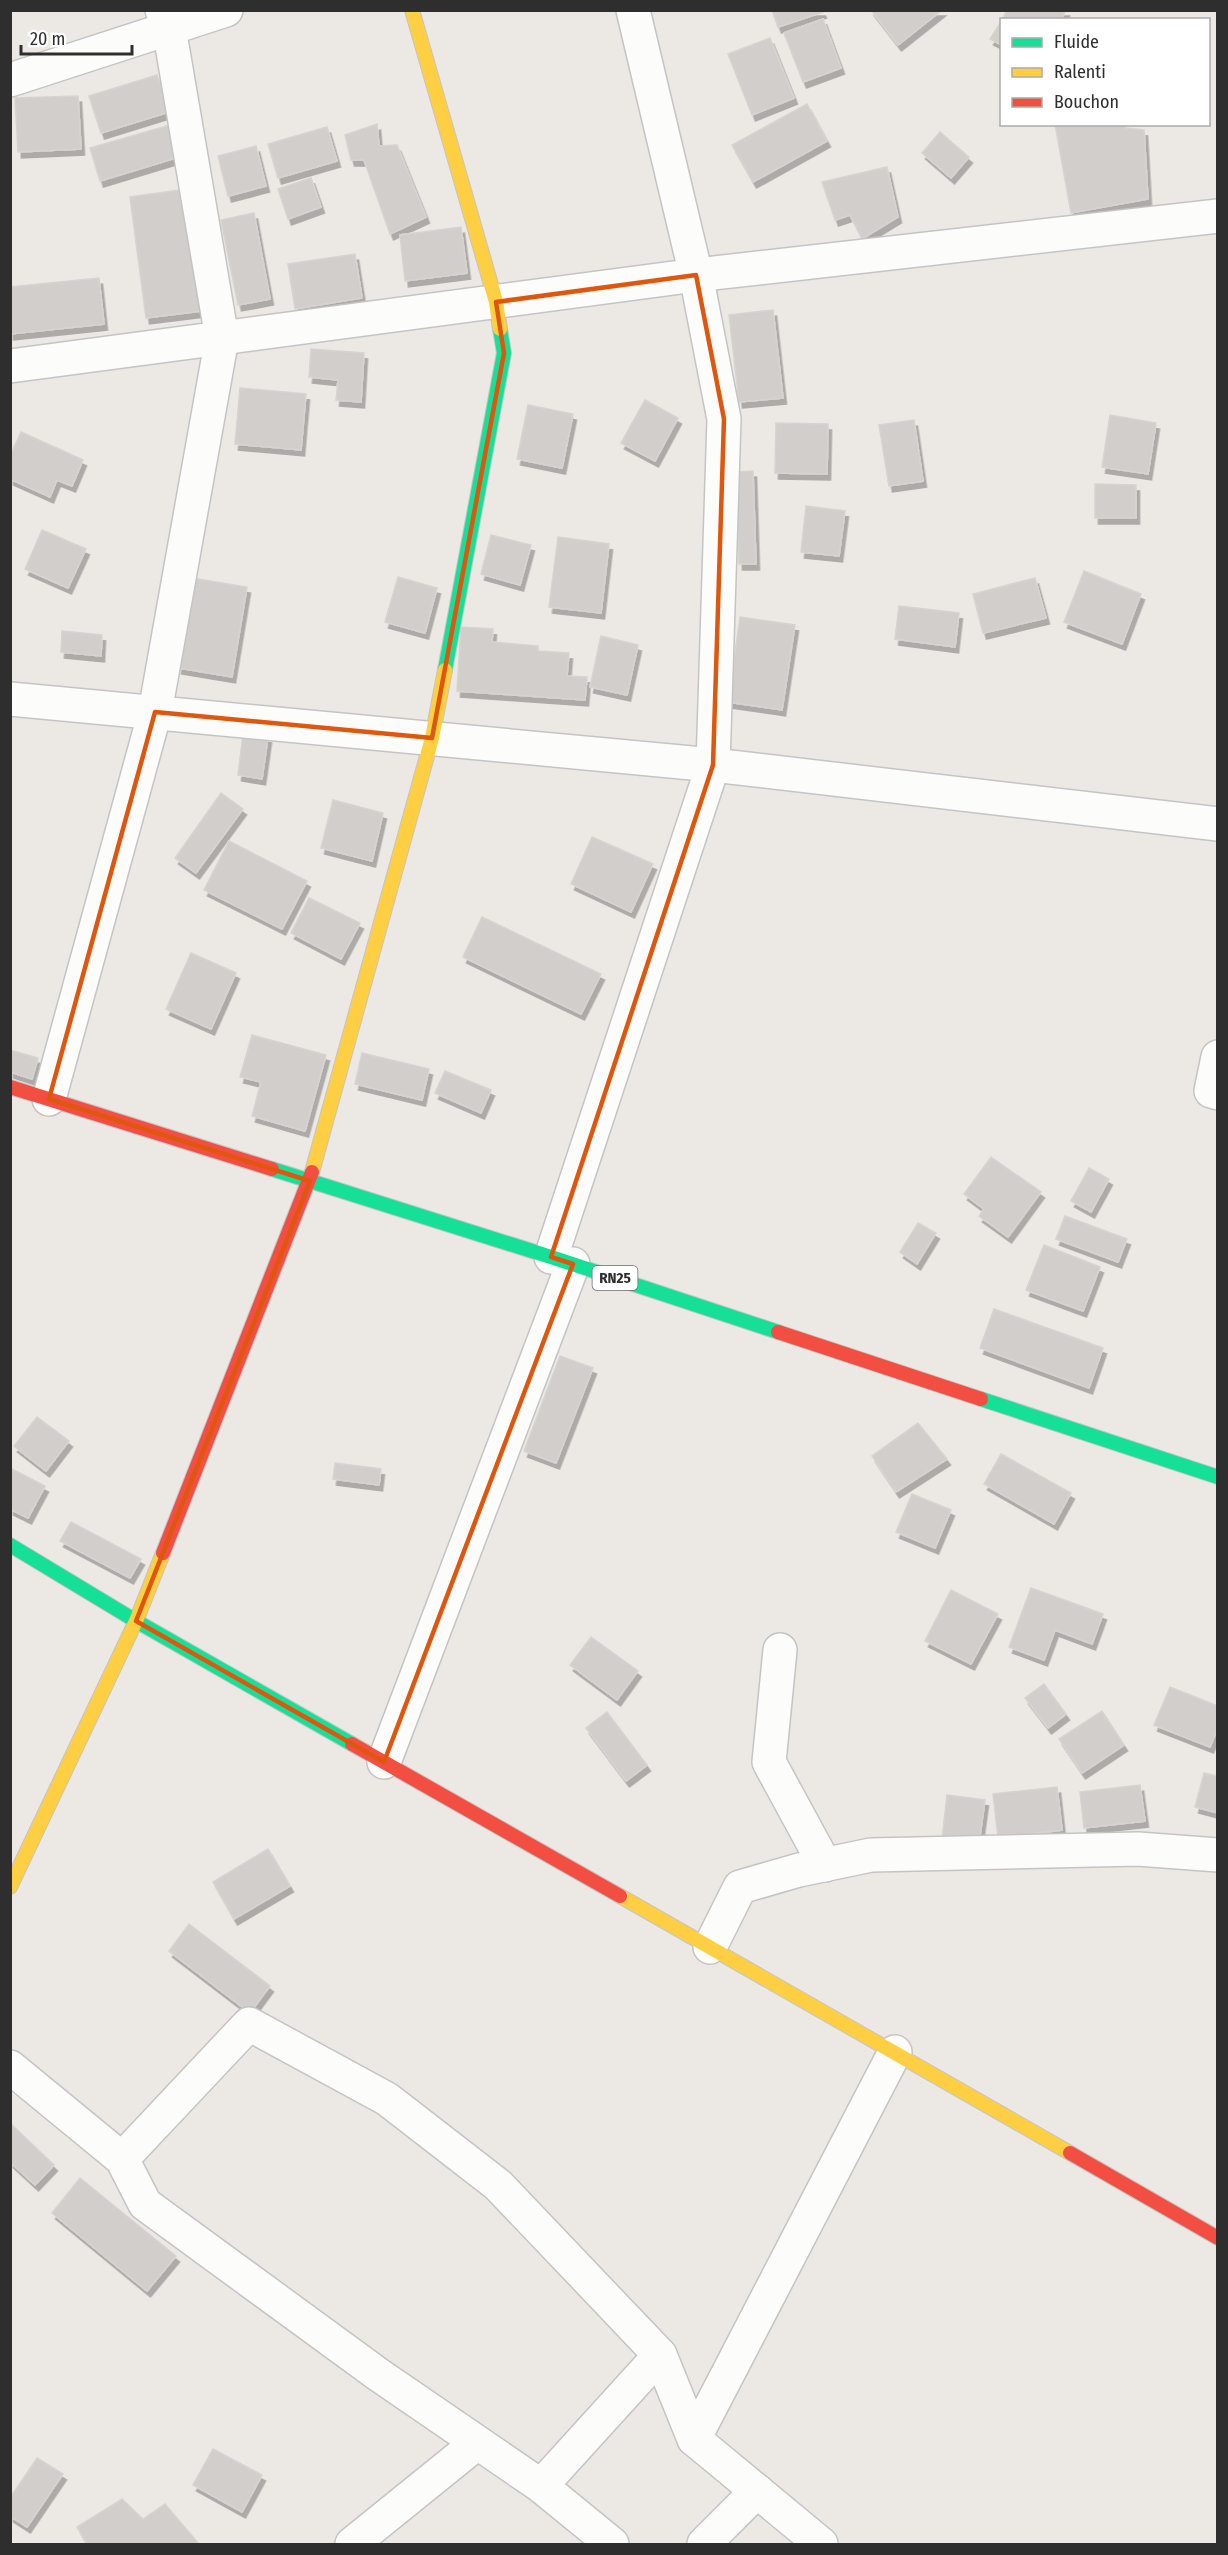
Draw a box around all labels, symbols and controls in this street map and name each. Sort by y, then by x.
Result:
scale bar [21,18,132,56]
legend [1000,18,1210,126]
text: 20 m [30,28,65,50]
text: Fluide [1054,31,1099,53]
text: Ralenti [1054,61,1106,83]
text: Bouchon [1054,91,1119,113]
road number: RN25 [592,1266,638,1290]

